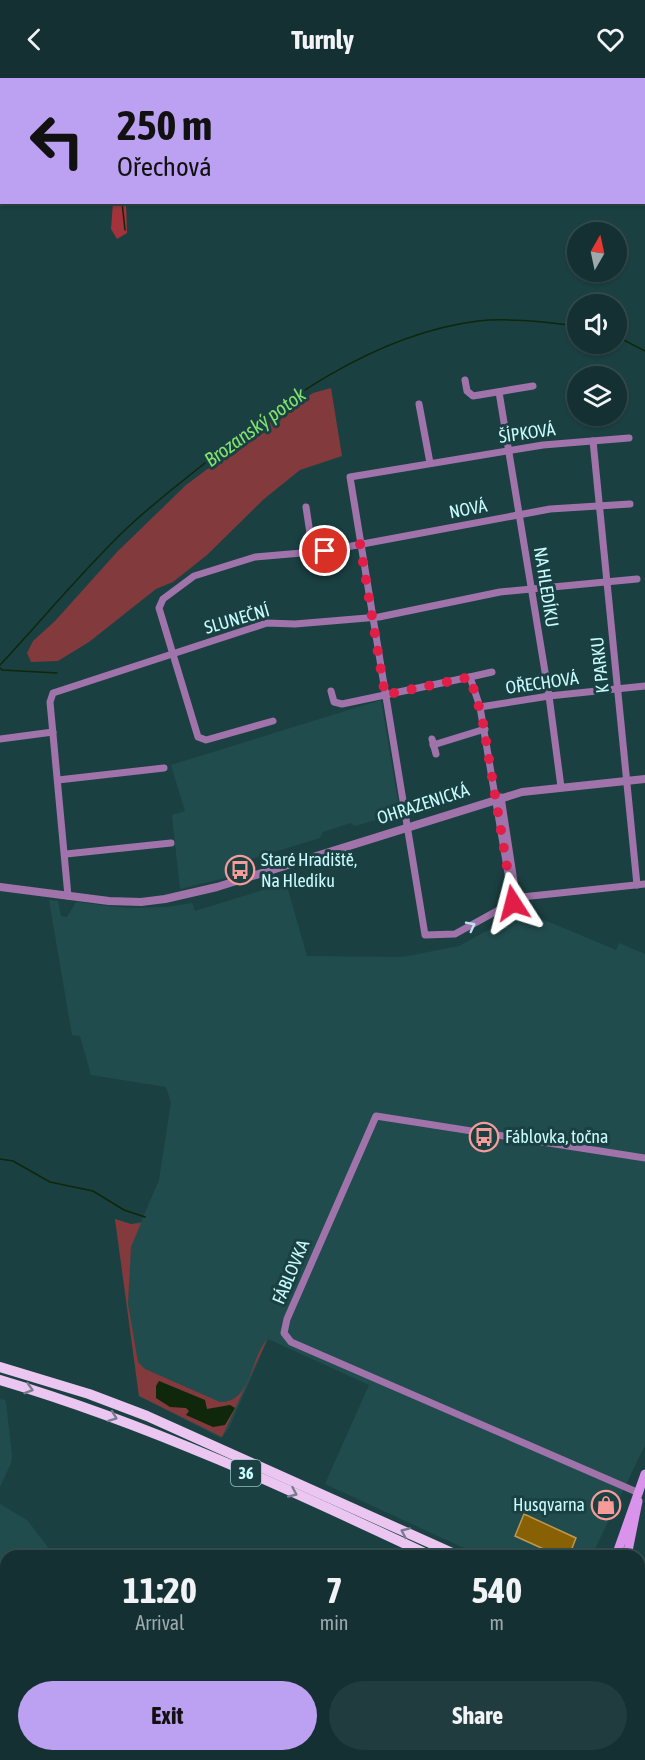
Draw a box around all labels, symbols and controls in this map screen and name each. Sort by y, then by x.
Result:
icon: back [18,23,51,56]
icon: heart [594,23,627,56]
text: Turnly [291,24,354,55]
text: 250 m [117,101,212,149]
icon: left [18,102,96,180]
text: Ořechová [117,151,212,182]
north arrow [567,222,627,282]
map controls [567,222,627,426]
button: sound [567,294,627,354]
button: layers [567,366,627,426]
water label: Brozanský potok [200,382,310,471]
street label: ŠÍPKOVÁ [497,418,557,447]
street label: NOVÁ [447,495,489,522]
pin [299,525,350,576]
icon: arrive [308,534,341,567]
street label: NA HLEDÍKU [530,545,563,629]
street label: SLUNEČNÍ [202,599,272,638]
street label: K PARKU [586,636,613,694]
street label: OŘECHOVÁ [504,667,580,698]
street label: OHRAZENICKÁ [374,779,472,828]
place label: Staré Hradiště, Na Hledíku [261,849,357,891]
bus stop icon: Staré Hradiště, Na Hledíku [224,854,256,886]
position arrow [481,871,545,935]
one-way arrow [464,922,475,934]
bus stop icon: Fáblovka, točna [468,1121,500,1153]
place label: Fáblovka, točna [505,1126,608,1147]
street label: FÁBLOVKA [268,1236,313,1307]
one-way arrow [23,1382,34,1394]
one-way arrow [108,1409,118,1422]
road number: 36 [231,1460,261,1486]
one-way arrow [286,1486,297,1498]
shop icon: Husqvarna [590,1489,622,1521]
place label: Husqvarna [513,1494,585,1515]
one-way arrow [401,1527,412,1539]
text: 11:20 [123,1569,197,1611]
text: 7 [326,1569,343,1611]
text: 540 [471,1569,522,1611]
text: Arrival [135,1611,184,1634]
text: min [320,1611,349,1634]
text: m [490,1611,504,1634]
button: Exit [18,1681,317,1750]
button: Share [329,1681,627,1750]

